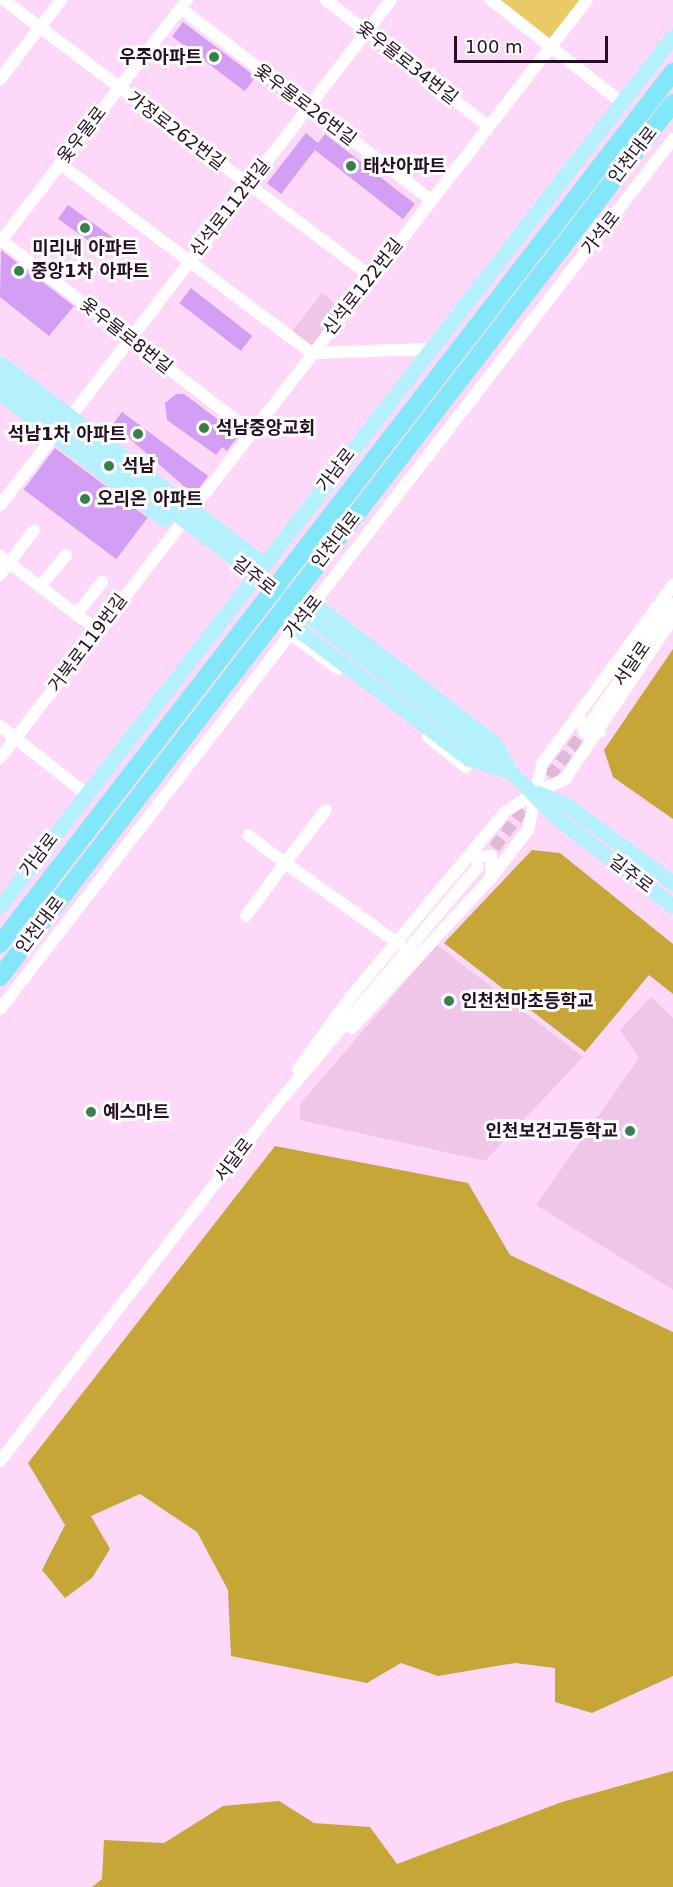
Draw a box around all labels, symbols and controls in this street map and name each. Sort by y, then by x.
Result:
street label: 옻우물로34번길 [352,17,462,109]
scale bar [457,24,612,62]
text: 100 m [465,36,523,57]
place label: 우주아파트 [119,46,202,68]
marker: 우주아파트 [207,50,221,64]
street label: 옻우물로26번길 [250,60,360,150]
street label: 가정로262번길 [123,87,229,175]
street label: 옻우물로 [53,102,111,168]
street label: 인천대로 [604,122,662,188]
street label: 신석로112번길 [185,155,275,261]
place label: 태산아파트 [363,155,446,177]
marker: 태산아파트 [344,159,358,173]
street label: 가석로 [577,207,625,259]
marker: 미리내 아파트 [78,221,92,235]
street label: 신석로122번길 [318,234,408,340]
place label: 미리내 아파트 [32,237,138,259]
place label: 중앙1차 아파트 [31,260,149,282]
marker: 중앙1차 아파트 [12,264,26,278]
street label: 옻우물로8번길 [76,293,176,379]
place label: 석남중앙교회 [216,417,315,439]
marker: 석남중앙교회 [197,421,211,435]
place label: 석남1차 아파트 [8,423,126,445]
marker: 석남1차 아파트 [131,427,145,441]
street label: 가남로 [312,444,360,496]
place label: 석남 [122,455,155,477]
marker: 석남 [100,457,118,475]
place label: 오리온 아파트 [97,488,203,510]
marker: 오리온 아파트 [78,492,92,506]
street label: 인천대로 [307,507,365,573]
street label: 길주로 [228,552,280,600]
street label: 거북로119번길 [44,590,132,696]
street label: 가석로 [279,591,327,643]
street label: 서달로 [609,637,655,691]
street label: 가남로 [15,829,63,881]
street label: 길주로 [605,850,657,898]
street label: 인천대로 [11,892,69,958]
place label: 인천천마초등학교 [461,990,593,1012]
marker: 인천천마초등학교 [442,994,456,1008]
place label: 예스마트 [103,1101,169,1123]
marker: 예스마트 [84,1105,98,1119]
place label: 인천보건고등학교 [486,1120,618,1142]
marker: 인천보건고등학교 [623,1124,637,1138]
street label: 서달로 [210,1134,258,1186]

